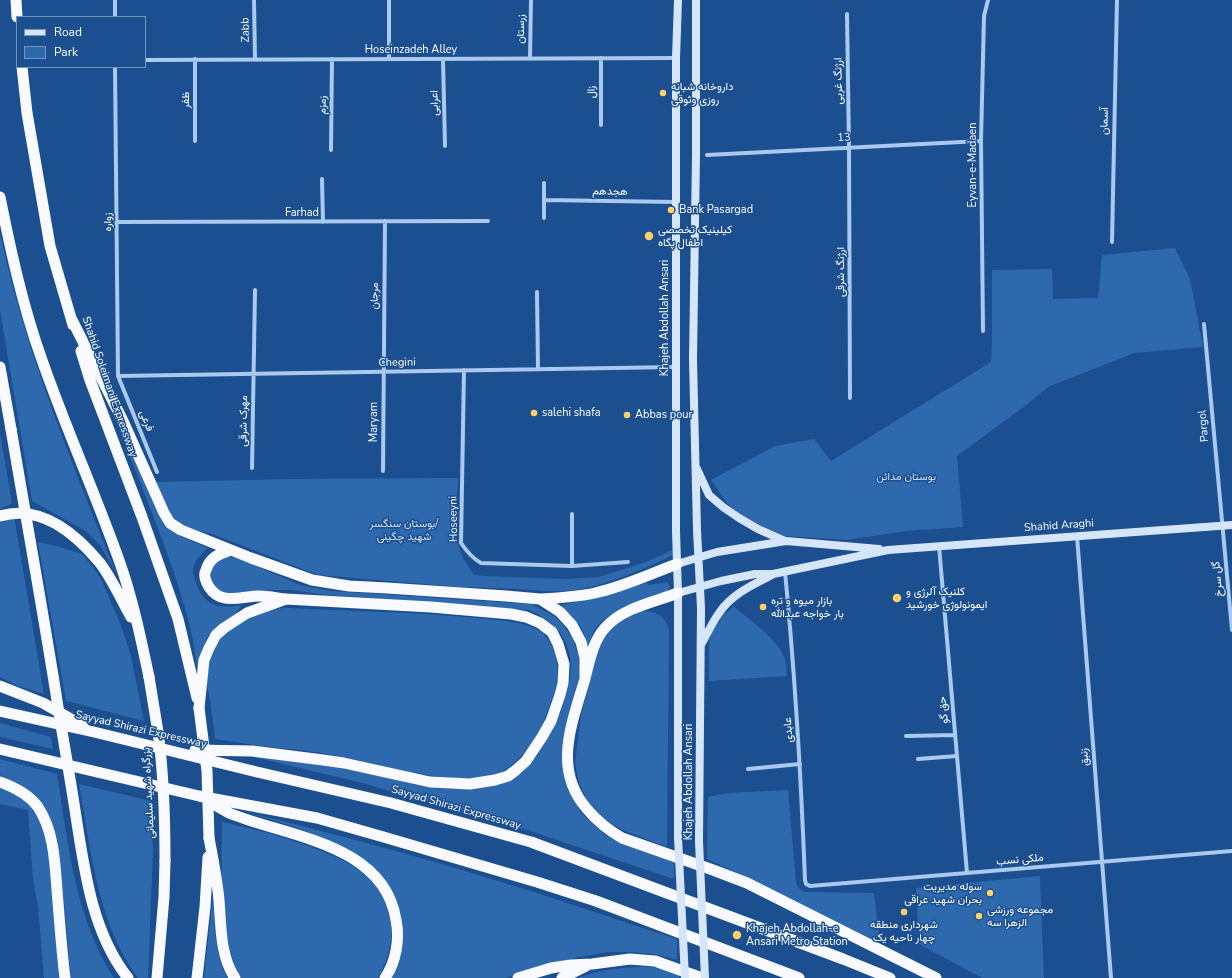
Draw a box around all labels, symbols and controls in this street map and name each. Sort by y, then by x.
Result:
street label: زرستان [514,14,528,44]
legend [16,16,146,68]
street label: Zabb [239,17,253,43]
text: Road [54,24,82,40]
street label: Hoseinzadeh Alley [365,43,457,57]
text: Park [54,44,78,60]
street label: ارژنگ غربی [832,57,846,105]
place label: داروخانه شبانه روزی وثوقی [671,80,733,106]
street label: زال [585,86,599,98]
marker: داروخانه شبانه روزی وثوقی [658,88,668,98]
street label: اعرابی [428,90,442,116]
street label: ظفر [179,92,193,108]
street label: زمزم [316,96,330,114]
street label: آسمان [1098,107,1112,135]
street label: Eyvan-e-Madaen [966,123,980,207]
street label: 13 [837,131,851,145]
street label: هجدهم [592,185,628,199]
place label: Bank Pasargad [679,203,753,217]
marker: Bank Pasargad [666,205,676,215]
street label: Farhad [285,206,319,220]
street label: زواره [101,212,115,232]
place label: کیلینیک تخصصی اطفال پگاه [658,223,732,249]
marker: کیلینیک تخصصی اطفال پگاه [643,230,655,242]
street label: ارژنگ شرقی [834,247,848,297]
street label: Khajeh Abdollah Ansari [658,260,672,376]
street label: مرجان [368,282,382,310]
street label: Shahid Soleimani Expressway [79,315,139,459]
street label: Chegini [378,356,416,370]
street label: مهرک شرقی [237,395,251,447]
street label: Maryam [367,402,381,442]
place label: salehi shafa [542,406,601,420]
marker: salehi shafa [529,408,539,418]
place label: Abbas pour [635,408,692,422]
street label: فرعی [136,409,156,433]
street label: Pargol [1196,409,1212,443]
marker: Abbas pour [622,410,632,420]
park label: بوستان مدائن [876,470,936,484]
street label: Hoseeyni [447,496,461,542]
park label: بوستان سنگسر/ شهید چگینی [370,517,438,543]
street label: Shahid Araghi [1024,517,1094,535]
street label: گل سرخ [1210,561,1226,597]
place label: کلنیک آلرژی و ایمونولوژی خورشید [906,585,987,611]
marker: کلنیک آلرژی و ایمونولوژی خورشید [891,592,903,604]
place label: بازار میوه و تره بار خواجه عبدالله [771,594,844,620]
marker: بازار میوه و تره بار خواجه عبدالله [758,602,768,612]
street label: حق گو [936,696,952,724]
street label: Sayyad Shirazi Expressway [74,708,208,752]
street label: عابدی [782,717,796,743]
street label: Khajeh Abdollah Ansari [682,724,696,840]
street label: بزرگراه شهید سلیمانی [140,747,158,839]
street label: زنبق [1078,748,1092,766]
street label: Sayyad Shirazi Expressway [390,783,522,833]
street label: ملکی نسب [996,851,1044,869]
place label: سوله مدیریت بحران شهید عراقی [904,880,982,906]
marker: سوله مدیریت بحران شهید عراقی [985,888,995,898]
place label: مجموعه ورزشی الزهرا سه [987,903,1053,929]
marker: شهرداری منطقه چهار ناحیه یک [899,907,909,917]
marker: مجموعه ورزشی الزهرا سه [974,911,984,921]
place label: شهرداری منطقه چهار ناحیه یک [870,918,938,944]
place label: Khajeh Abdollah-e Ansari Metro Station [746,922,848,948]
marker: Khajeh Abdollah-e Ansari Metro Station [731,929,743,941]

